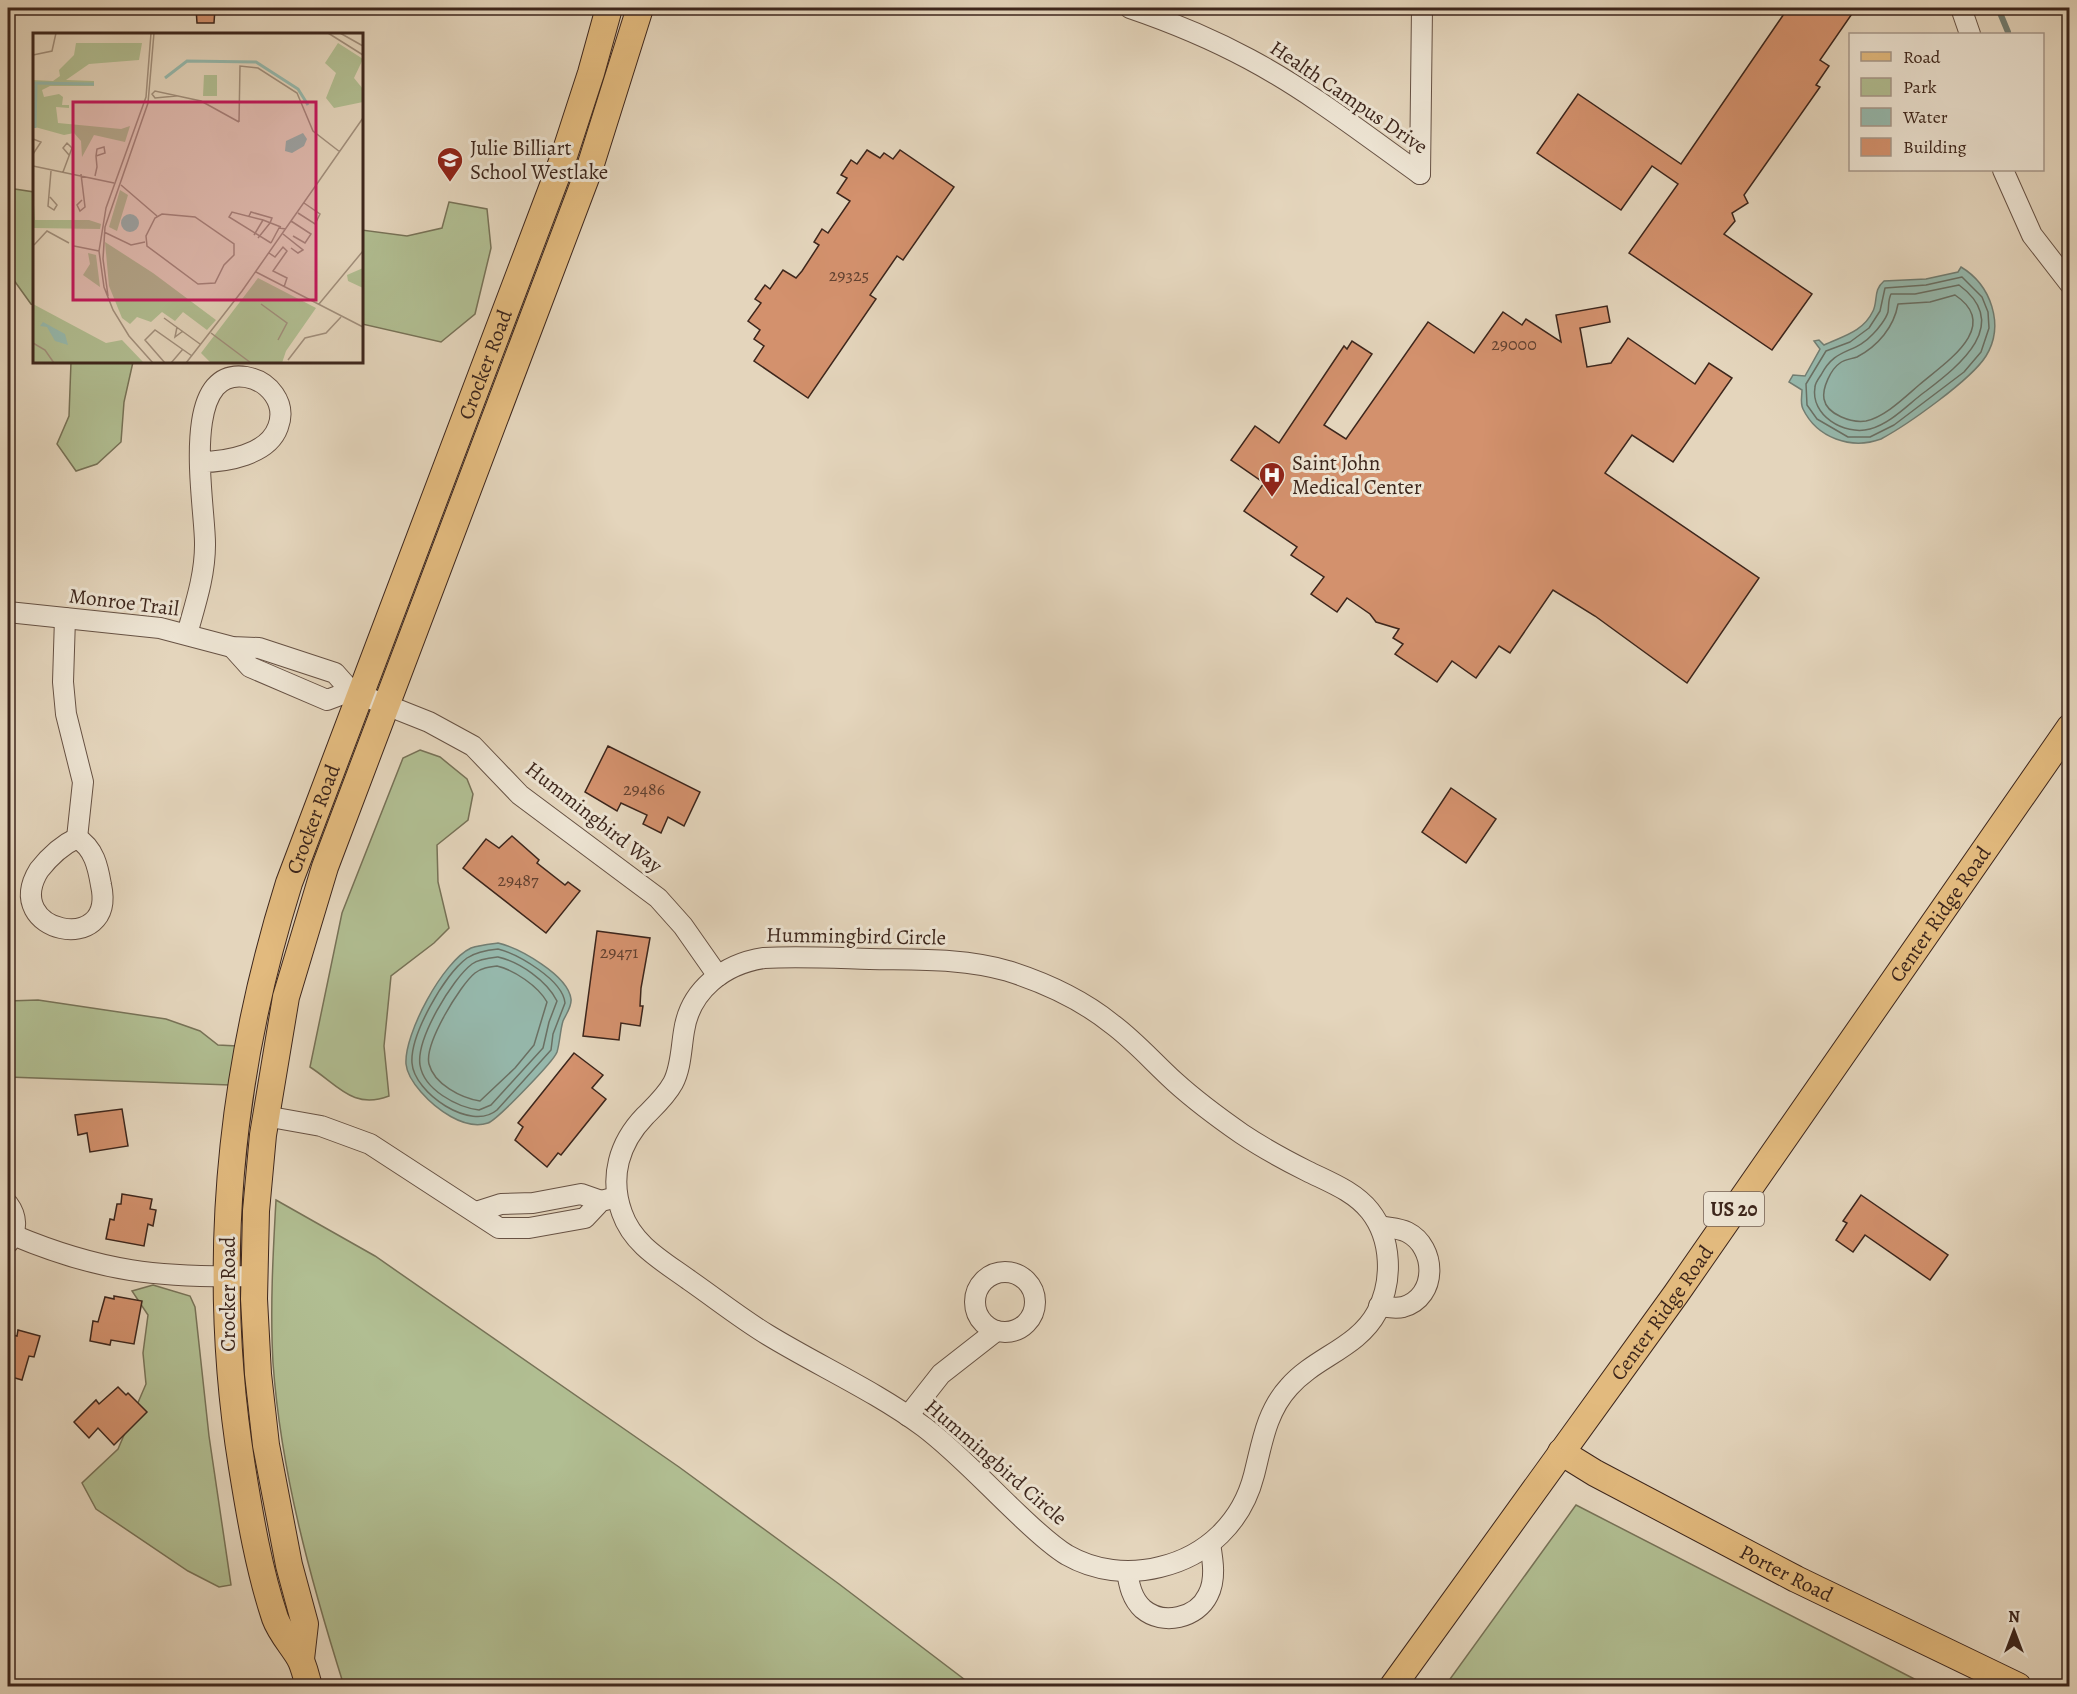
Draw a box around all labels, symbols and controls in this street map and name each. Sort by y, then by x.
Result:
inset map [33,33,363,363]
legend [1849,33,2044,171]
street label: Health Campus Drive [1265,34,1433,160]
text: Road [1903,45,1941,69]
text: Park [1903,75,1937,99]
text: Water [1902,105,1948,129]
place label: Julie Billiart School Westlake [470,134,608,186]
text: Building [1903,135,1967,159]
school or university icon: Julie Billiart School Westlake [435,145,465,183]
house number: 29325 [829,263,869,287]
street label: Crocker Road [452,305,519,423]
house number: 29000 [1491,332,1537,356]
place label: Saint John Medical Center [1292,449,1422,501]
hospital icon: Saint John Medical Center [1257,460,1287,498]
street label: Monroe Trail [67,581,181,623]
street label: Hummingbird Way [520,755,669,880]
street label: Crocker Road [280,760,347,878]
house number: 29486 [623,777,665,801]
street label: Center Ridge Road [1883,840,1997,988]
house number: 29487 [497,868,539,892]
street label: Hummingbird Circle [766,920,946,952]
house number: 29471 [600,940,638,964]
road number: US 20 [1704,1192,1764,1226]
street label: Crocker Road [214,1236,242,1352]
street label: Center Ridge Road [1604,1239,1720,1386]
street label: Hummingbird Circle [919,1392,1073,1532]
street label: Porter Road [1735,1538,1838,1609]
north arrow [1984,1601,2044,1661]
text: N [2008,1606,2020,1628]

